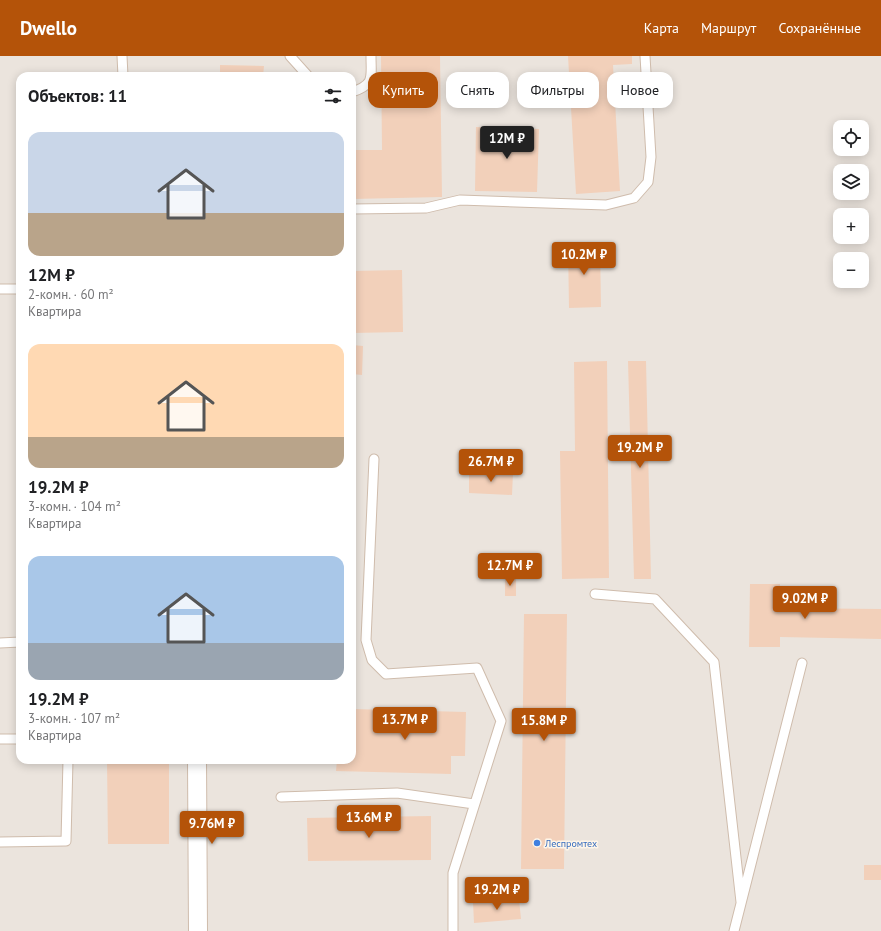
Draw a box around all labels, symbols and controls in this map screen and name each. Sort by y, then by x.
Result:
text: Dwello [20,16,77,40]
text: Карта [644,19,679,37]
text: Маршрут [701,19,756,37]
text: Сохранённые [778,19,861,37]
chip: Купить [368,72,438,108]
chip: Снять [446,72,509,108]
chip: Фильтры [517,72,599,108]
chip: Новое [607,72,673,108]
text: Объектов: 11 [28,85,127,107]
icon: filters [322,85,344,107]
map controls [833,120,869,288]
button: locate [833,120,869,156]
pin: 12M ₽ [479,126,535,160]
text: 12M ₽ [489,130,525,147]
icon: home [150,158,222,230]
button: layers [833,164,869,200]
button: + [833,208,869,244]
pin: 10.2M ₽ [547,242,621,276]
text: 10.2M ₽ [561,246,607,263]
button: − [833,252,869,288]
text: 12M ₽ [28,264,75,286]
text: 2-комн. · 60 m² [28,286,114,303]
text: Квартира [28,303,81,320]
icon: home [150,370,222,442]
pin: 19.2M ₽ [603,435,677,469]
text: 19.2M ₽ [617,439,663,456]
pin: 26.7M ₽ [454,449,528,483]
text: 26.7M ₽ [468,453,514,470]
text: 19.2M ₽ [28,476,89,498]
text: 3-комн. · 104 m² [28,498,121,515]
text: Квартира [28,515,81,532]
pin: 12.7M ₽ [473,553,547,587]
text: 12.7M ₽ [487,557,533,574]
icon: home [150,582,222,654]
pin: 9.02M ₽ [768,586,842,620]
text: 9.02M ₽ [782,590,828,607]
text: 19.2M ₽ [28,688,89,710]
pin: 13.7M ₽ [368,707,442,741]
pin: 15.8M ₽ [507,708,581,742]
text: 3-комн. · 107 m² [28,710,120,727]
text: 13.7M ₽ [382,711,428,728]
text: 15.8M ₽ [521,712,567,729]
text: Квартира [28,727,81,744]
pin: 13.6M ₽ [332,805,406,839]
text: 13.6M ₽ [346,809,392,826]
pin: 9.76M ₽ [175,811,249,845]
text: 9.76M ₽ [189,815,235,832]
place label: Леспромтех [544,837,597,850]
marker: Леспромтех [532,838,542,848]
pin: 19.2M ₽ [460,877,534,911]
text: 19.2M ₽ [474,881,520,898]

